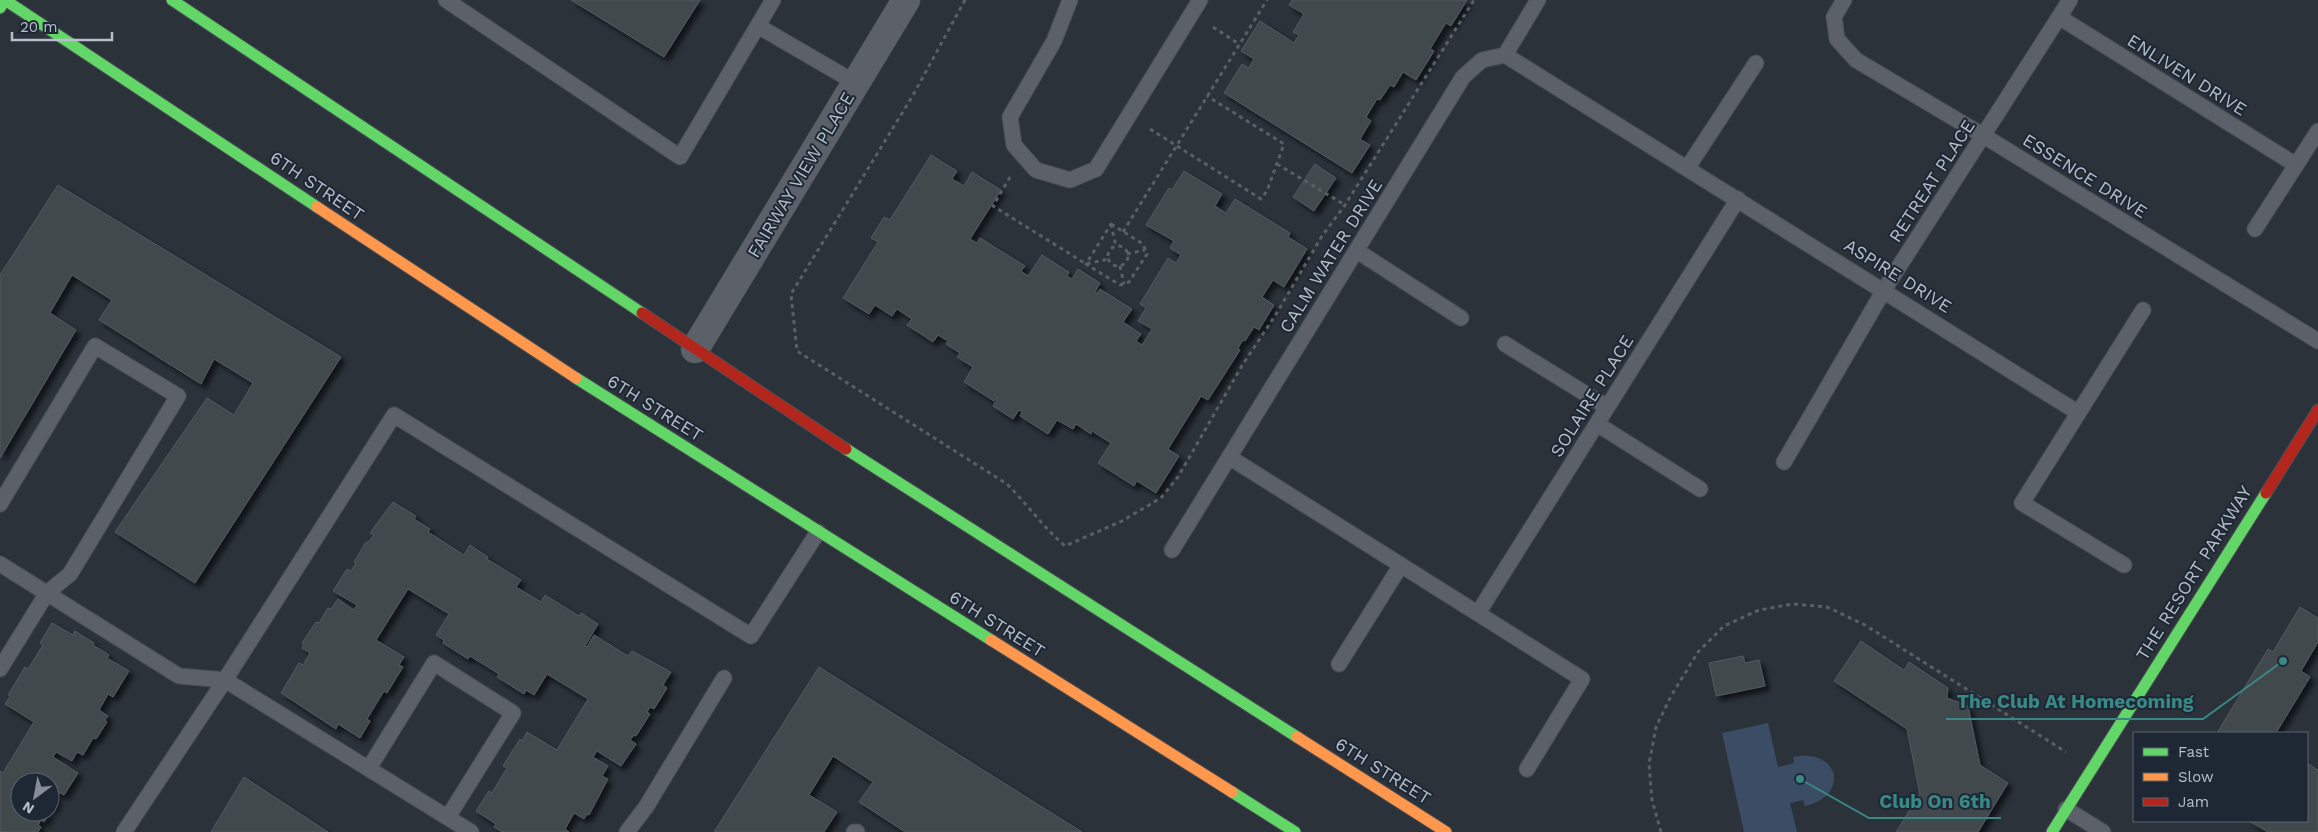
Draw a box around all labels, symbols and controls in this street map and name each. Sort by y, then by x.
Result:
scale bar [12,10,112,42]
text: 20 m [20,18,58,36]
street label: ENLIVEN DRIVE [2124,29,2251,120]
street label: FAIRWAY VIEW PLACE [743,88,858,261]
street label: RETREAT PLACE [1884,116,1979,246]
street label: ESSENCE DRIVE [2019,129,2151,222]
street label: 6TH STREET [266,146,368,225]
street label: CALM WATER DRIVE [1275,175,1386,336]
street label: ASPIRE DRIVE [1841,234,1956,317]
street label: SOLAIRE PLACE [1546,331,1637,461]
street label: 6TH STREET [604,370,707,445]
street label: THE RESORT PARKWAY [2131,481,2256,664]
street label: 6TH STREET [946,586,1049,661]
callout: The Club At Homecoming [1946,685,2203,719]
text: The Club At Homecoming [1957,690,2194,713]
legend [2133,732,2308,822]
street label: 6TH STREET [1332,733,1435,808]
text: Fast [2178,743,2210,761]
text: Slow [2178,768,2214,786]
north arrow [10,772,60,822]
callout: Club On 6th [1869,784,2001,818]
text: Club On 6th [1879,790,1991,813]
text: Jam [2178,793,2209,811]
text: N [19,798,37,818]

